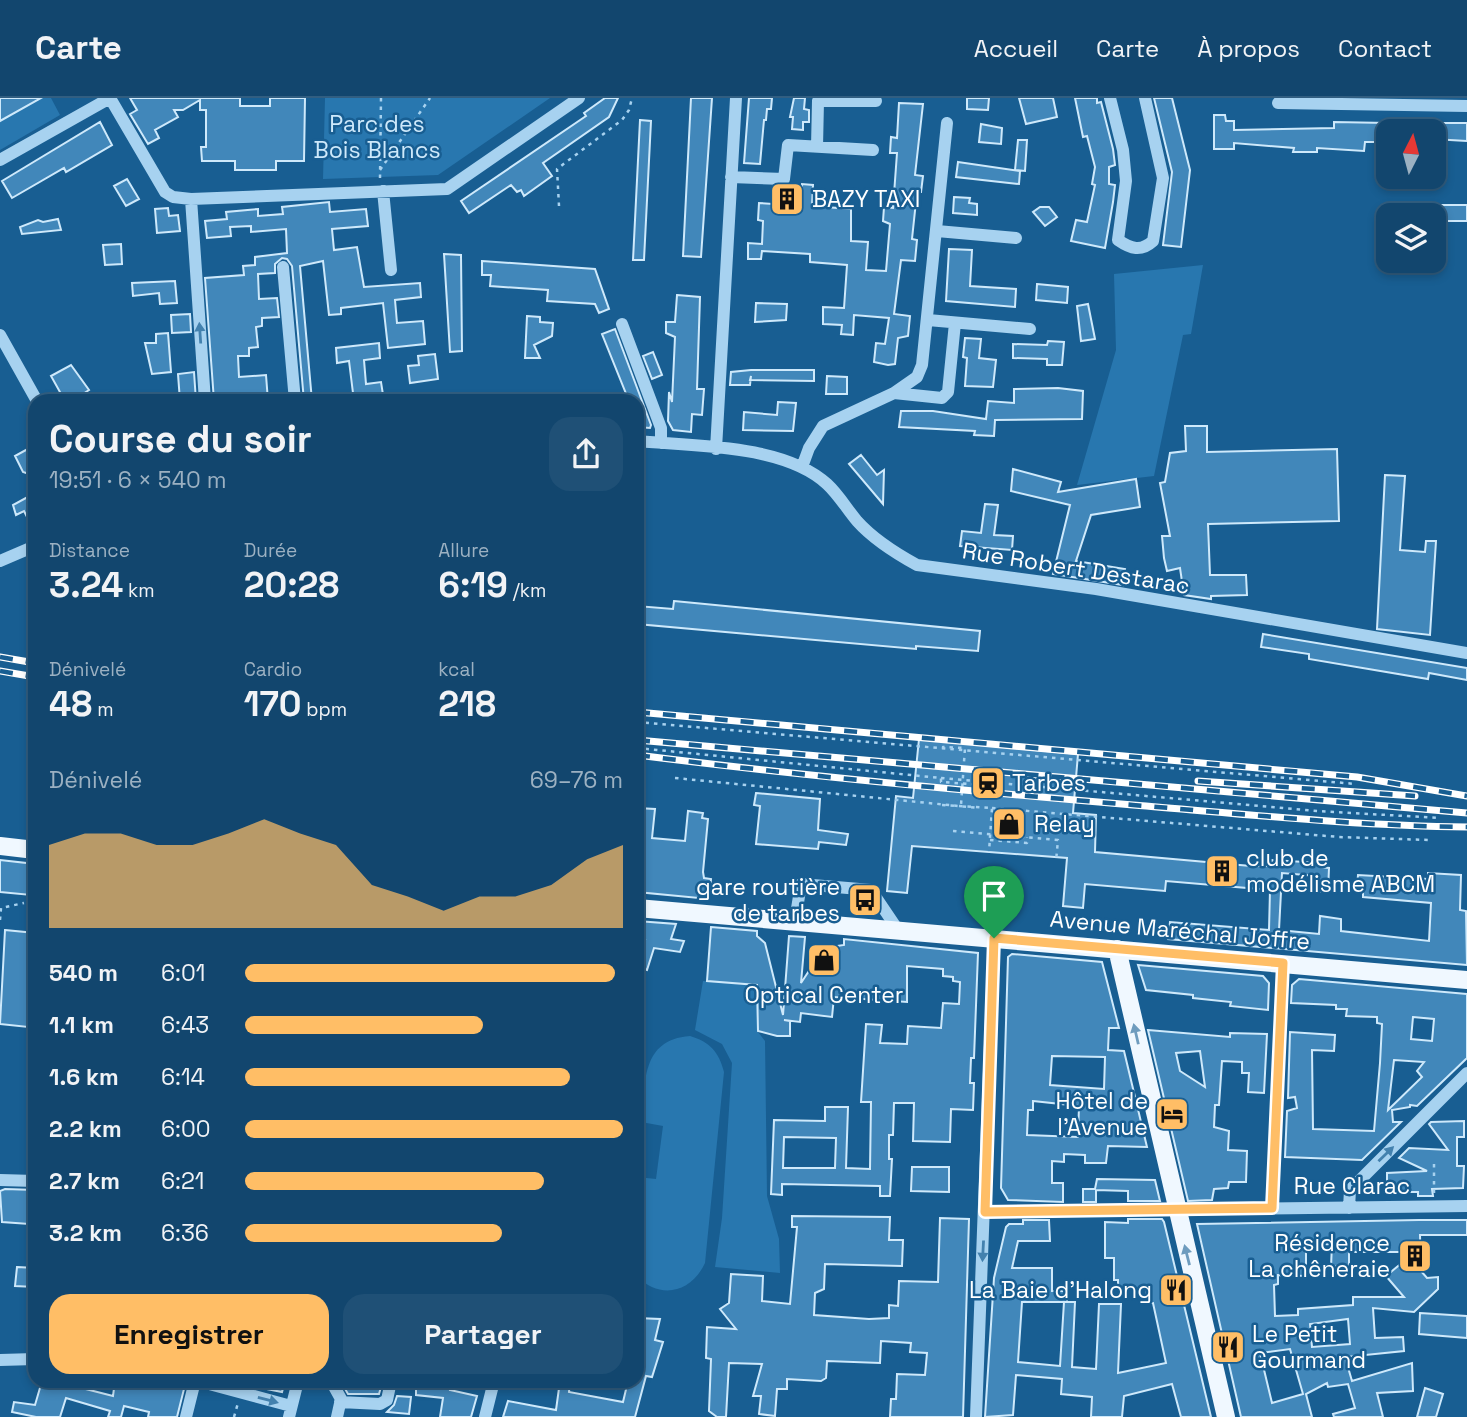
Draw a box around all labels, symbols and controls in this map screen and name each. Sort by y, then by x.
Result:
text: Carte [35,27,122,69]
text: Accueil [974,33,1058,64]
text: Carte [1096,33,1159,64]
text: À propos [1197,33,1300,64]
text: Contact [1338,33,1432,64]
park label: Parc des Bois Blancs [313,109,441,165]
north arrow [1376,119,1446,189]
map controls [1376,119,1446,273]
building icon: BAZY TAXI [768,180,806,218]
place label: BAZY TAXI [812,184,920,214]
button: layers [1376,203,1446,273]
one-way arrow [194,321,205,343]
text: Course du soir [49,415,312,463]
button: share [549,417,623,491]
text: 19:51 · 6 × 540 m [49,465,226,495]
street label: Rue Robert Destarac [960,535,1192,601]
text: Distance [49,538,130,563]
text: Durée [244,538,297,563]
text: Allure [438,538,489,563]
text: 3.24 [49,563,123,607]
text: 20:28 [244,563,339,607]
text: 6:19 [438,563,508,607]
text: km [123,578,155,603]
text: /km [508,578,546,603]
text: Dénivelé [49,657,126,682]
text: Cardio [244,657,302,682]
text: kcal [438,657,475,682]
text: 48 [49,682,92,726]
text: 170 [244,682,301,726]
text: 218 [438,682,496,726]
text: m [92,697,114,722]
text: bpm [301,697,347,722]
station icon: Tarbes [969,764,1007,802]
text: Dénivelé [49,765,142,795]
text: 69–76 m [530,765,623,795]
place label: Tarbes [1012,768,1086,798]
shop icon: Relay [990,805,1028,843]
place label: Relay [1034,809,1095,839]
place label: club de modélisme ABCM [1246,843,1435,899]
building icon: club de modélisme ABCM [1203,852,1241,890]
pin [964,866,1024,938]
place label: gare routière de tarbes [696,872,840,928]
icon: arrive [975,877,1013,915]
bus stop icon: gare routière de tarbes [846,881,884,919]
street label: Avenue Maréchal Joffre [1049,904,1311,956]
shop icon: Optical Center [805,941,843,979]
text: 540 m [49,958,118,988]
text: 6:01 [161,958,205,988]
place label: Optical Center [744,980,904,1010]
text: 1.1 km [49,1010,114,1040]
text: 6:43 [161,1010,209,1040]
one-way arrow [1130,1023,1141,1045]
text: 1.6 km [49,1062,119,1092]
text: 6:14 [161,1062,205,1092]
place label: Hôtel de l'Avenue [1055,1086,1148,1142]
hotel icon: Hôtel de l'Avenue [1153,1095,1191,1133]
text: 2.2 km [49,1114,122,1144]
text: 6:00 [161,1114,210,1144]
one-way arrow [1377,1145,1394,1162]
text: 2.7 km [49,1166,120,1196]
text: 6:21 [161,1166,204,1196]
street label: Rue Clarac [1294,1171,1410,1201]
text: 3.2 km [49,1218,122,1248]
text: 6:36 [161,1218,209,1248]
place label: Résidence La chêneraie [1248,1228,1390,1284]
building icon: Résidence La chêneraie [1396,1237,1434,1275]
one-way arrow [978,1240,989,1262]
one-way arrow [1182,1244,1193,1266]
restaurant icon: La Baie d'Halong [1157,1271,1195,1309]
place label: La Baie d'Halong [969,1275,1152,1305]
button: Enregistrer [49,1294,329,1374]
button: Partager [343,1294,623,1374]
place label: Le Petit Gourmand [1252,1319,1366,1375]
restaurant icon: Le Petit Gourmand [1209,1328,1247,1366]
one-way arrow [258,1395,280,1406]

